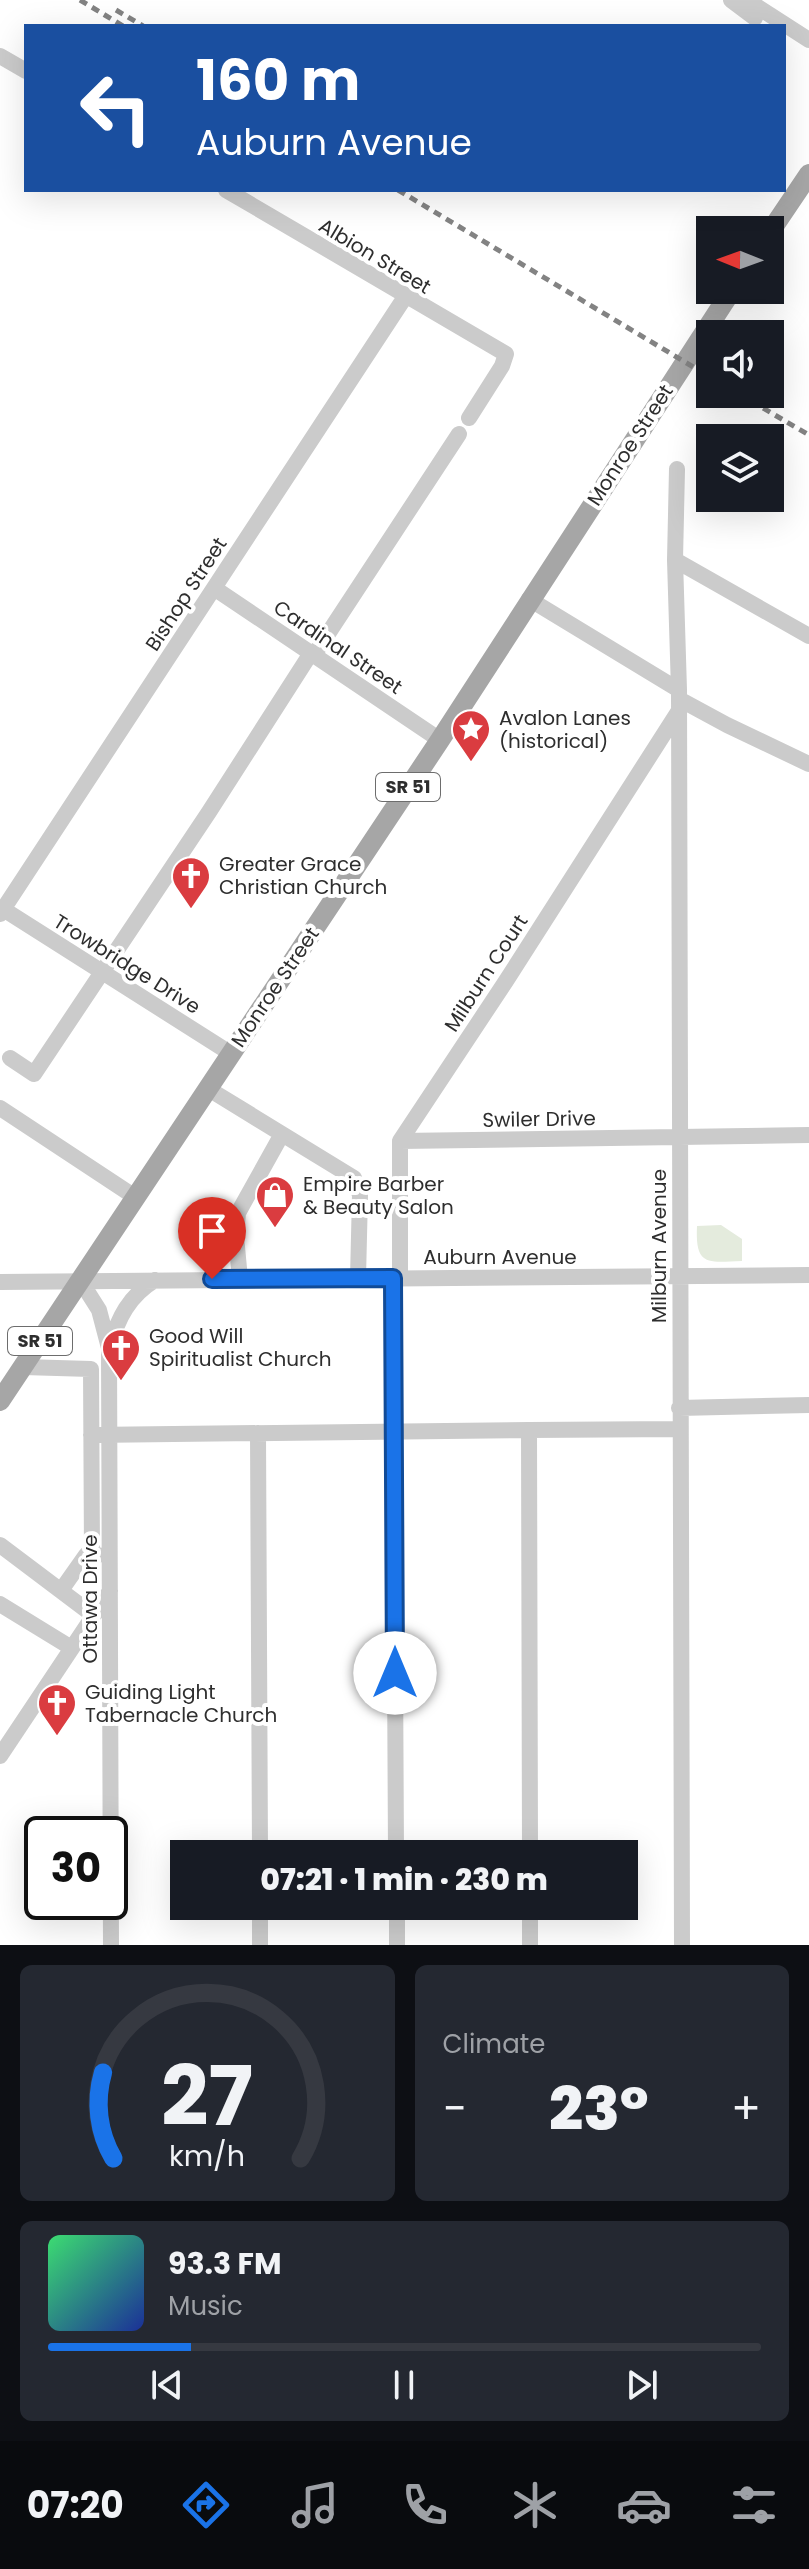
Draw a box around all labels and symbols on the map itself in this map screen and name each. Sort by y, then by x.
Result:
street label: Albion Street [314,211,436,301]
north arrow [696,216,784,304]
street label: Monroe Street [580,379,680,511]
street label: Bishop Street [139,532,233,656]
street label: Cardinal Street [268,593,408,701]
place label: Avalon Lanes (historical) [499,704,631,755]
place icon: Avalon Lanes (historical) [450,708,492,763]
road number: SR 51 [376,773,440,801]
place label: Greater Grace Christian Church [219,850,387,901]
church icon: Greater Grace Christian Church [170,855,212,910]
street label: Trowbridge Drive [48,908,206,1020]
street label: Milburn Court [438,909,534,1037]
street label: Monroe Street [224,921,326,1053]
street label: Swiler Drive [482,1104,596,1134]
street label: Milburn Avenue [645,1169,673,1323]
place label: Empire Barber & Beauty Salon [303,1170,454,1221]
shop icon: Empire Barber & Beauty Salon [254,1174,296,1229]
pin [178,1197,246,1279]
street label: Auburn Avenue [423,1243,577,1271]
place label: Good Will Spiritualist Church [149,1322,332,1373]
road number: SR 51 [8,1327,72,1355]
church icon: Good Will Spiritualist Church [100,1327,142,1382]
street label: Ottawa Drive [76,1534,104,1664]
position arrow [353,1631,437,1715]
place label: Guiding Light Tabernacle Church [85,1678,277,1729]
church icon: Guiding Light Tabernacle Church [36,1682,78,1737]
speed limit sign: 30 [24,1816,128,1920]

